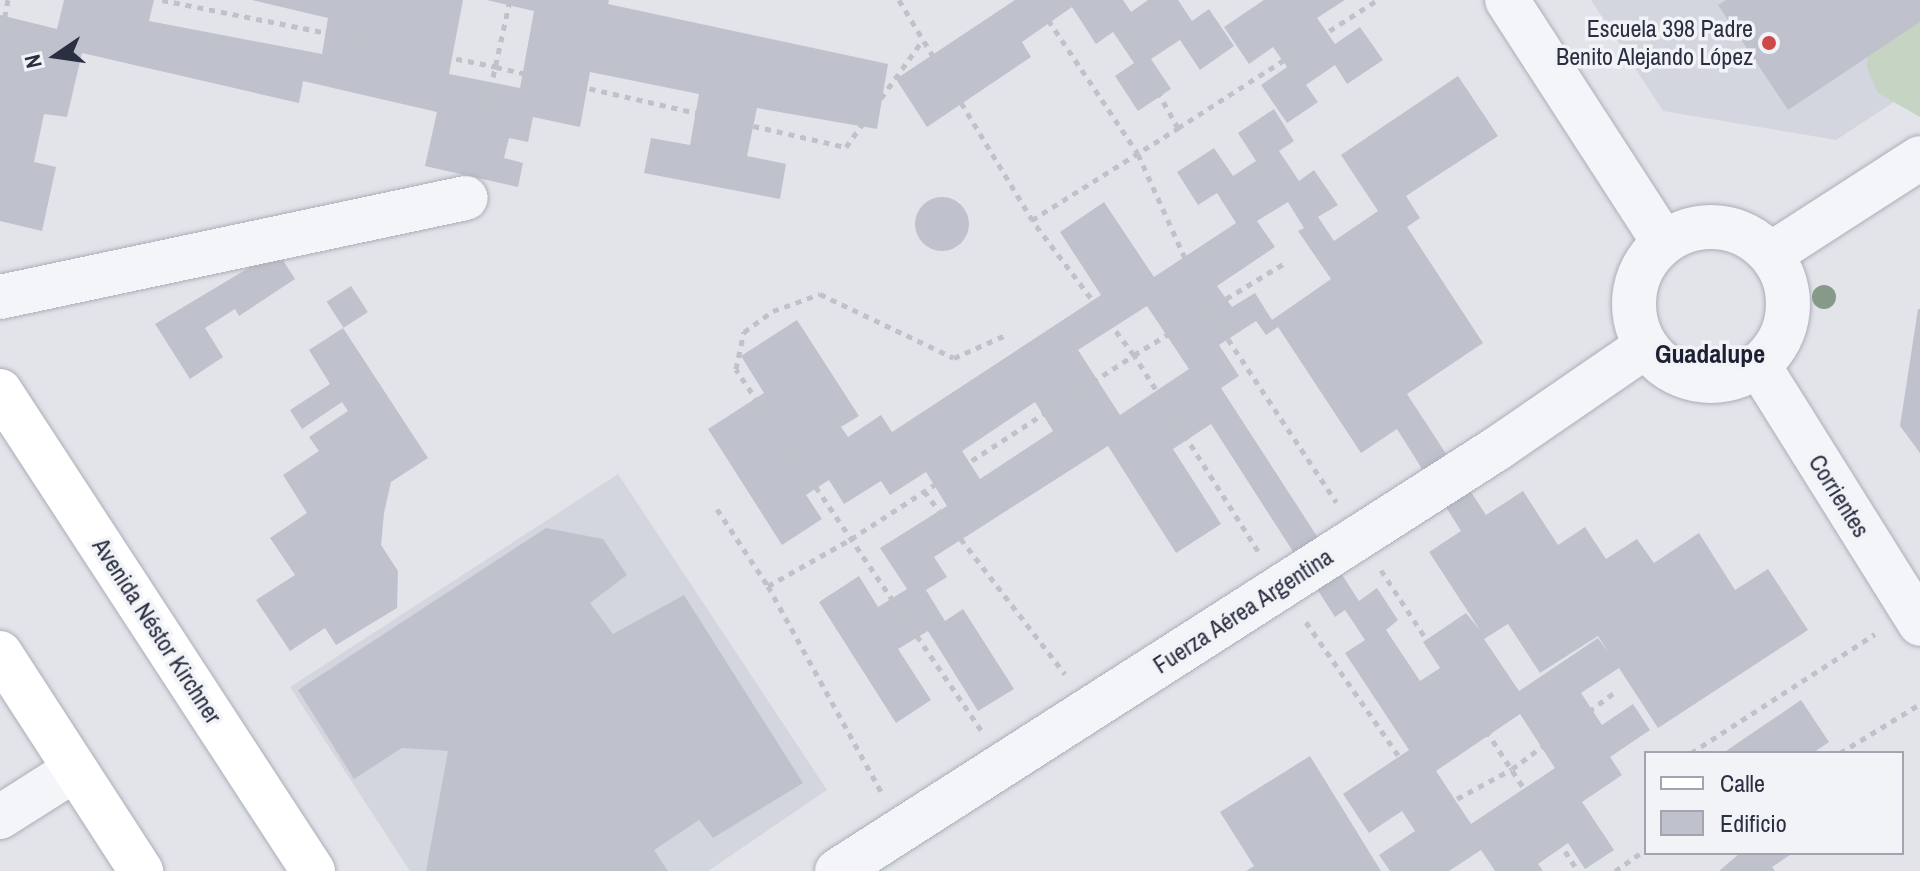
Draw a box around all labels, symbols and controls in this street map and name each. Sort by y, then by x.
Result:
place label: Escuela 398 Padre Benito Alejando López [1555,15,1753,71]
north arrow [16,16,96,96]
marker: Escuela 398 Padre Benito Alejando López [1760,34,1778,52]
text: N [17,52,49,71]
district label: Guadalupe [1655,338,1765,370]
street label: Corrientes [1802,449,1876,543]
street label: Avenida Néstor Kirchner [86,533,228,729]
street label: Fuerza Aérea Argentina [1147,542,1339,680]
legend [1644,751,1904,855]
text: Calle [1720,767,1765,799]
text: Edificio [1720,807,1787,839]

